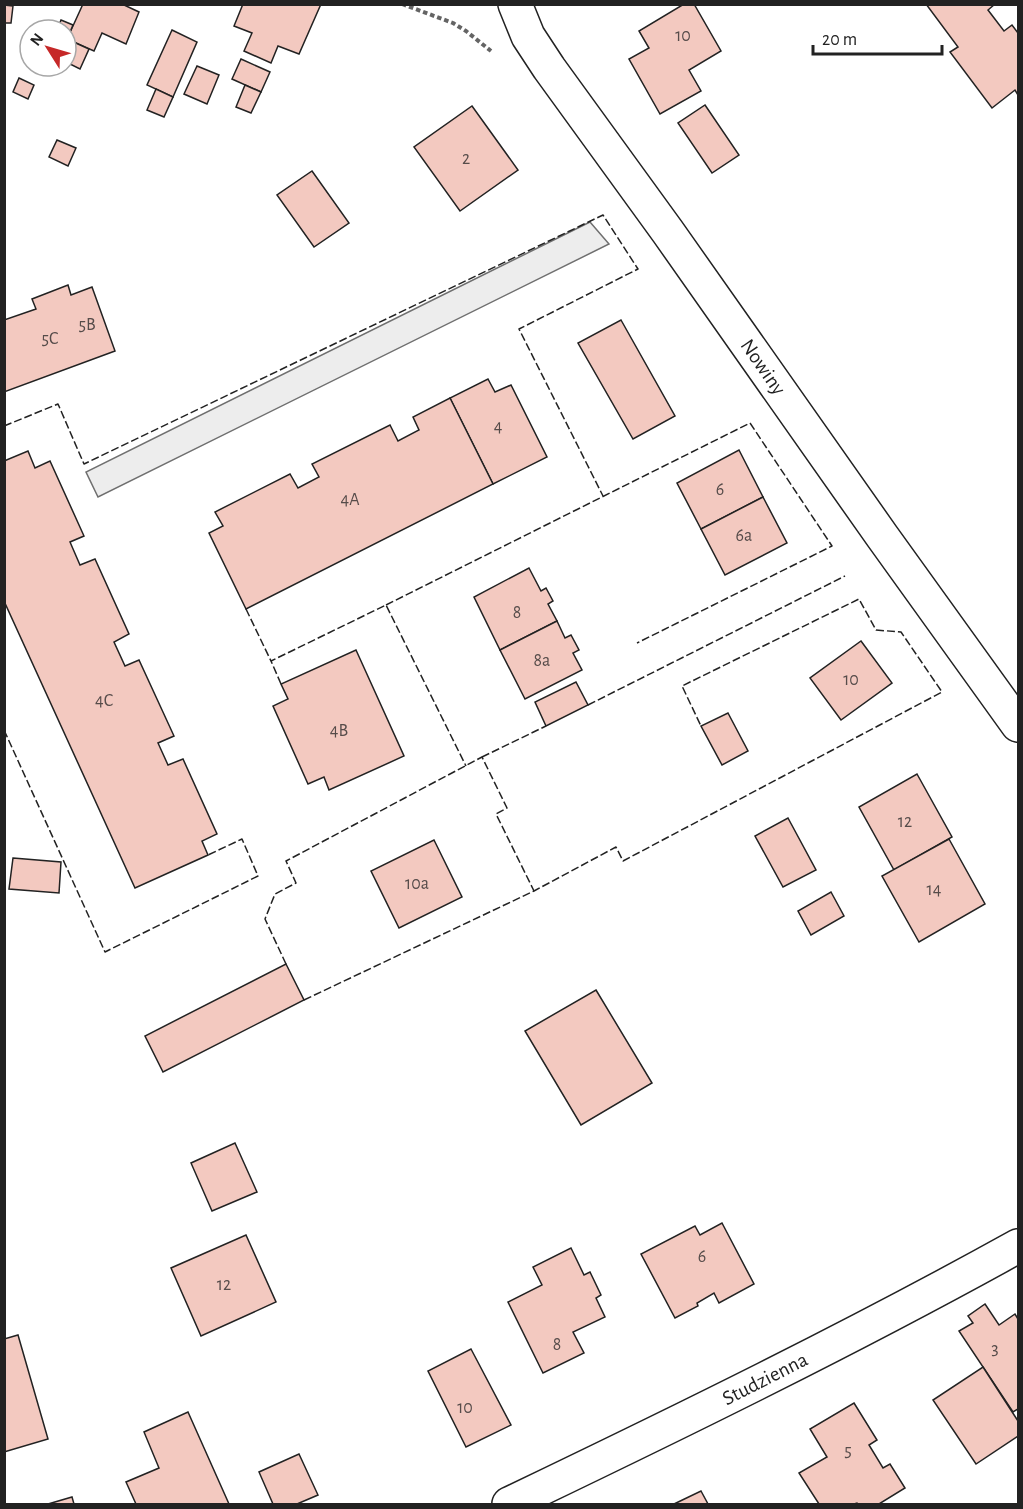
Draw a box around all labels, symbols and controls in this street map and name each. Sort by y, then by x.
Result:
north arrow [18,18,78,78]
scale bar [813,18,942,56]
house number: 10 [675,27,691,45]
text: N [27,30,47,49]
text: 20 m [822,31,857,49]
house number: 2 [462,150,470,168]
house number: 5B [78,316,96,334]
house number: 5C [42,330,58,348]
street label: Nowiny [736,335,790,399]
house number: 4 [494,418,503,436]
house number: 6 [716,481,724,499]
house number: 4A [340,491,360,509]
house number: 6a [736,527,752,545]
house number: 8 [513,604,521,622]
house number: 8a [534,652,550,670]
house number: 10 [843,671,859,689]
house number: 4C [95,692,113,710]
house number: 4B [330,722,348,740]
house number: 12 [898,813,912,831]
house number: 10a [405,875,429,893]
house number: 14 [927,881,942,899]
house number: 6 [698,1248,706,1266]
house number: 12 [217,1276,231,1294]
house number: 8 [553,1336,561,1354]
house number: 3 [991,1340,999,1358]
street label: Studzienna [719,1348,811,1409]
house number: 10 [457,1399,473,1417]
house number: 5 [844,1442,852,1460]

